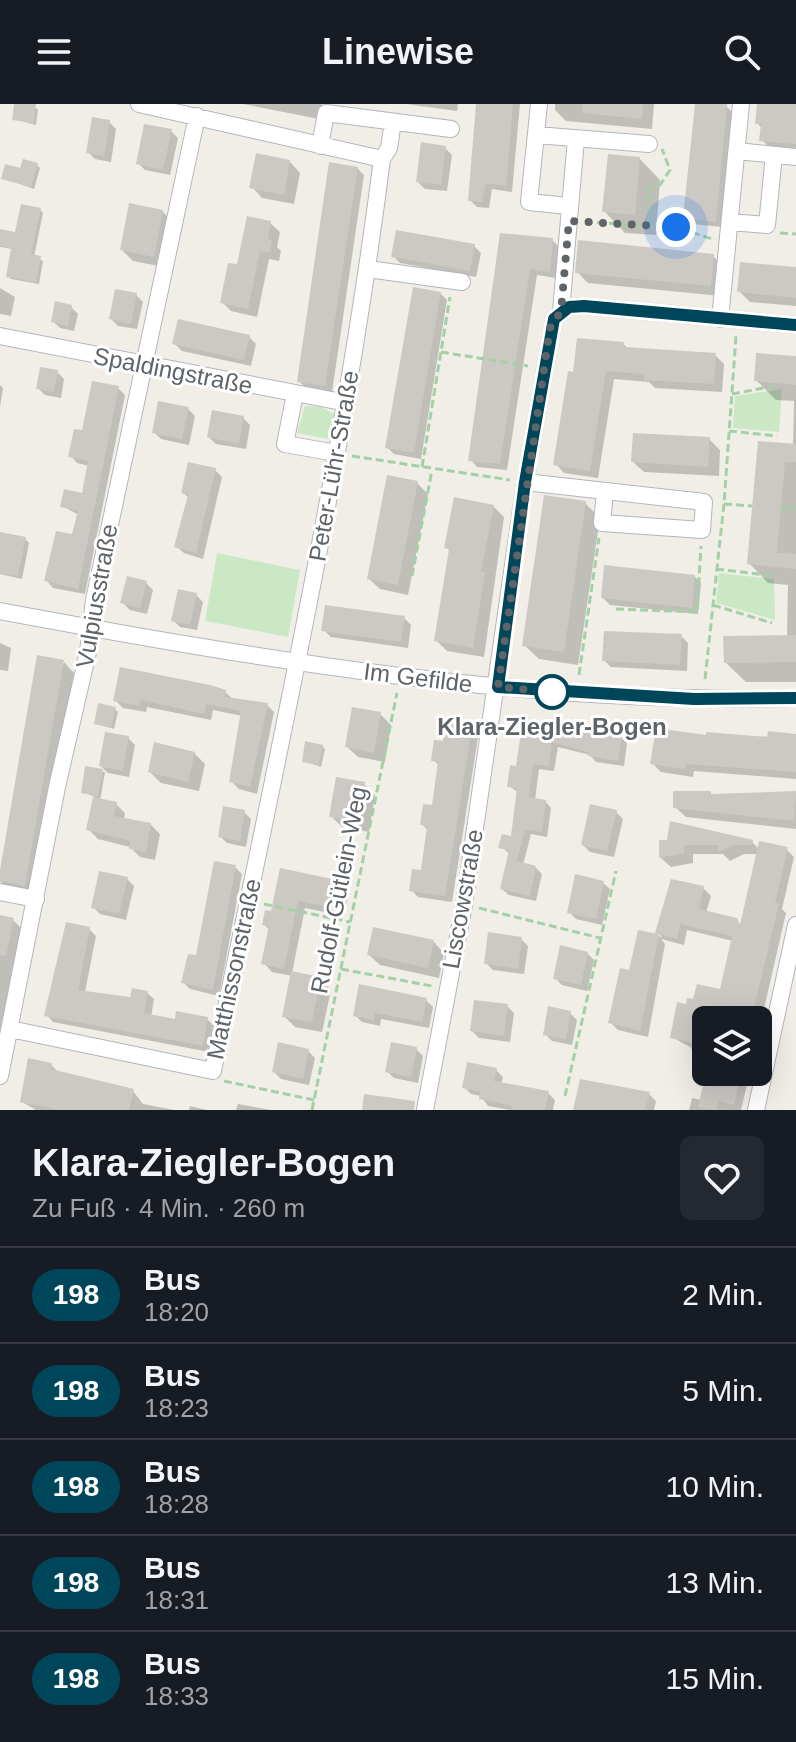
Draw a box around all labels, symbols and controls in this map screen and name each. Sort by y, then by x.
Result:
icon: menu [32,30,76,74]
icon: search [720,30,764,74]
text: Linewise [322,31,474,72]
your location [656,207,696,247]
street label: Spaldingstraße [91,342,255,399]
street label: Peter-Lühr-Straße [303,368,364,563]
street label: Vulpiusstraße [71,522,122,670]
street label: Im Gefilde [362,657,474,698]
marker: Klara-Ziegler-Bogen [535,675,569,709]
place label: Klara-Ziegler-Bogen [437,713,667,740]
street label: Rudolf-Gütlein-Weg [305,784,372,996]
street label: Liscowstraße [437,827,488,971]
street label: Matthissonstraße [201,876,266,1062]
map controls [692,1006,772,1086]
button: layers [692,1006,772,1086]
button: heart [680,1136,764,1220]
text: Klara-Ziegler-Bogen [32,1142,395,1184]
text: Zu Fuß · 4 Min. · 260 m [32,1193,305,1223]
text: Bus [144,1263,201,1296]
text: 2 Min. [682,1278,764,1311]
text: 198 [53,1279,99,1310]
text: 18:20 [144,1297,209,1327]
text: Bus [144,1359,201,1392]
text: 5 Min. [682,1374,764,1407]
text: 198 [53,1375,99,1406]
text: 18:23 [144,1393,209,1423]
text: Bus [144,1455,201,1488]
text: 10 Min. [666,1470,764,1503]
text: 198 [53,1471,99,1502]
text: 18:28 [144,1489,209,1519]
text: Bus [144,1551,201,1584]
text: 13 Min. [666,1566,764,1599]
text: 198 [53,1567,99,1598]
text: 18:31 [144,1585,209,1615]
text: Bus [144,1647,201,1680]
text: 15 Min. [666,1662,764,1695]
text: 198 [53,1663,99,1694]
text: 18:33 [144,1681,209,1711]

